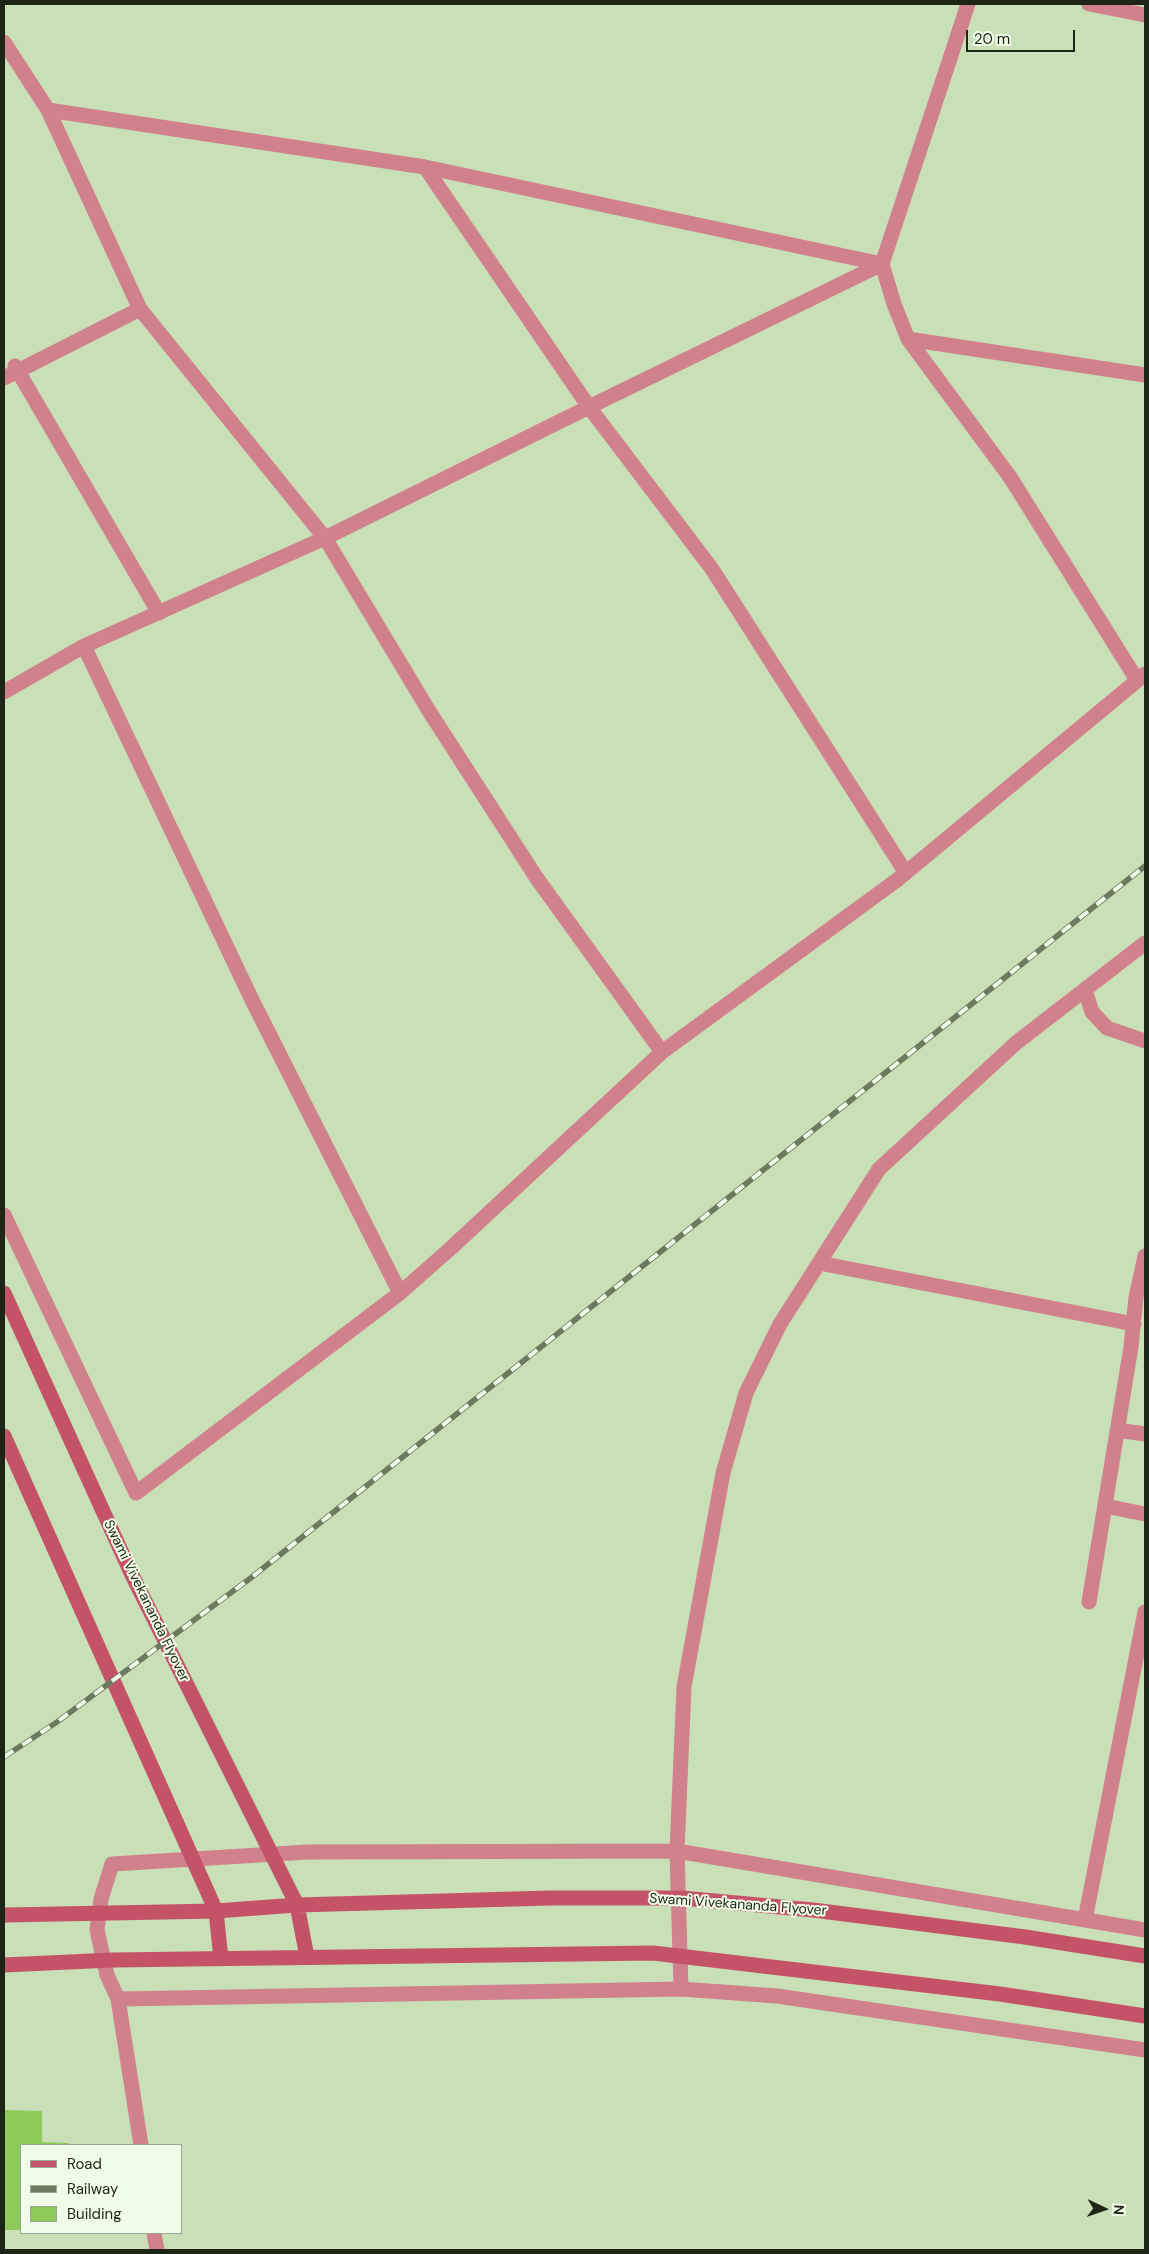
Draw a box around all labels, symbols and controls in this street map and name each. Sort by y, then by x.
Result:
scale bar [969,20,1078,52]
text: 20 m [974,29,1010,49]
street label: Swami Vivekananda Flyover [100,1517,192,1685]
street label: Swami Vivekananda Flyover [649,1890,827,1920]
legend [20,2144,182,2234]
text: Road [67,2154,102,2174]
text: Railway [67,2179,118,2199]
north arrow [1079,2184,1129,2234]
text: Building [67,2204,122,2224]
text: N [1110,2204,1128,2215]

